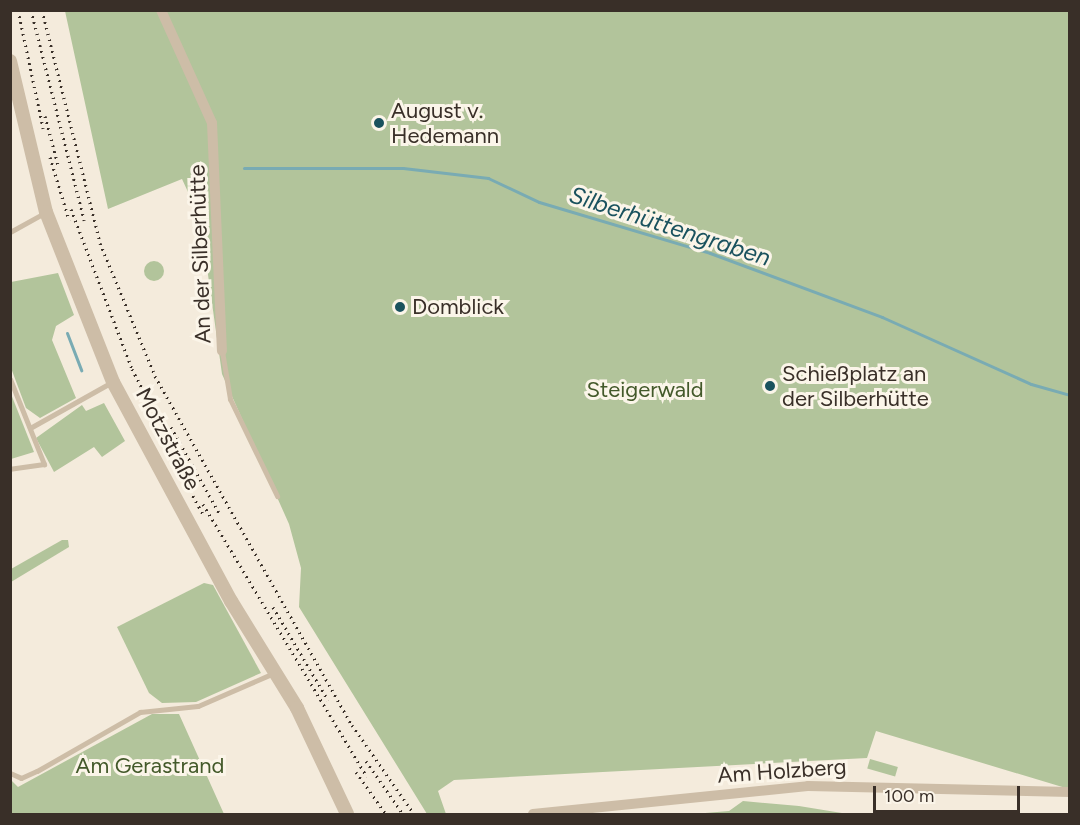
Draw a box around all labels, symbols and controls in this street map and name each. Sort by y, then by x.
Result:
place label: August v. Hedemann [391,97,499,148]
marker: August v. Hedemann [372,116,386,130]
street label: An der Silberhütte [184,164,216,344]
water label: Silberhüttengraben [566,180,774,272]
place label: Domblick [412,294,504,320]
marker: Domblick [393,300,407,314]
place label: Schießplatz an der Silberhütte [782,360,929,412]
park label: Steigerwald [586,377,704,403]
marker: Schießplatz an der Silberhütte [763,379,777,393]
street label: Motzstraße [130,383,206,495]
park label: Am Gerastrand [76,753,224,779]
street label: Am Holzberg [717,753,847,789]
scale bar [876,774,1023,812]
text: 100 m [884,785,934,807]

